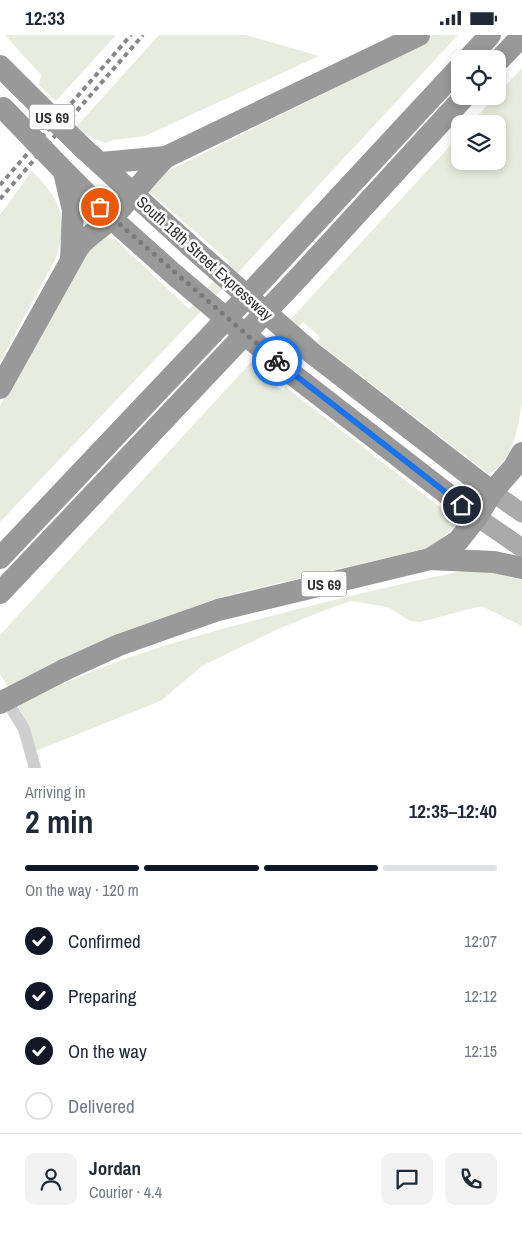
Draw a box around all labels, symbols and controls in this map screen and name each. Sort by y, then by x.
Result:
text: 12:33 [25,5,65,31]
map controls [451,50,506,170]
button: locate [451,50,506,105]
road number: US 69 [30,105,74,129]
button: layers [451,115,506,170]
pin [79,186,121,228]
street label: South 18th Street Expressway [132,191,278,326]
icon: bag [86,193,114,221]
courier [252,336,302,386]
icon: bike [263,347,291,375]
pin [441,484,483,526]
icon: home [448,491,476,519]
road number: US 69 [302,571,346,597]
text: Arriving in [25,781,86,803]
text: 12:35–12:40 [409,798,497,824]
text: 2 min [25,800,94,843]
text: On the way · 120 m [25,879,139,901]
icon: check [25,927,53,955]
text: Confirmed [68,928,141,954]
text: 12:07 [464,930,497,952]
icon: check [25,982,53,1010]
text: Preparing [68,983,136,1009]
text: 12:12 [464,985,497,1007]
icon: check [25,1037,53,1065]
text: On the way [68,1038,147,1064]
text: 12:15 [464,1040,497,1062]
text: Delivered [68,1093,135,1119]
button: person [25,1153,77,1205]
button: chat [381,1153,433,1205]
button: phone [445,1153,497,1205]
text: Jordan [89,1155,141,1181]
text: Courier · 4.4 [89,1181,162,1203]

